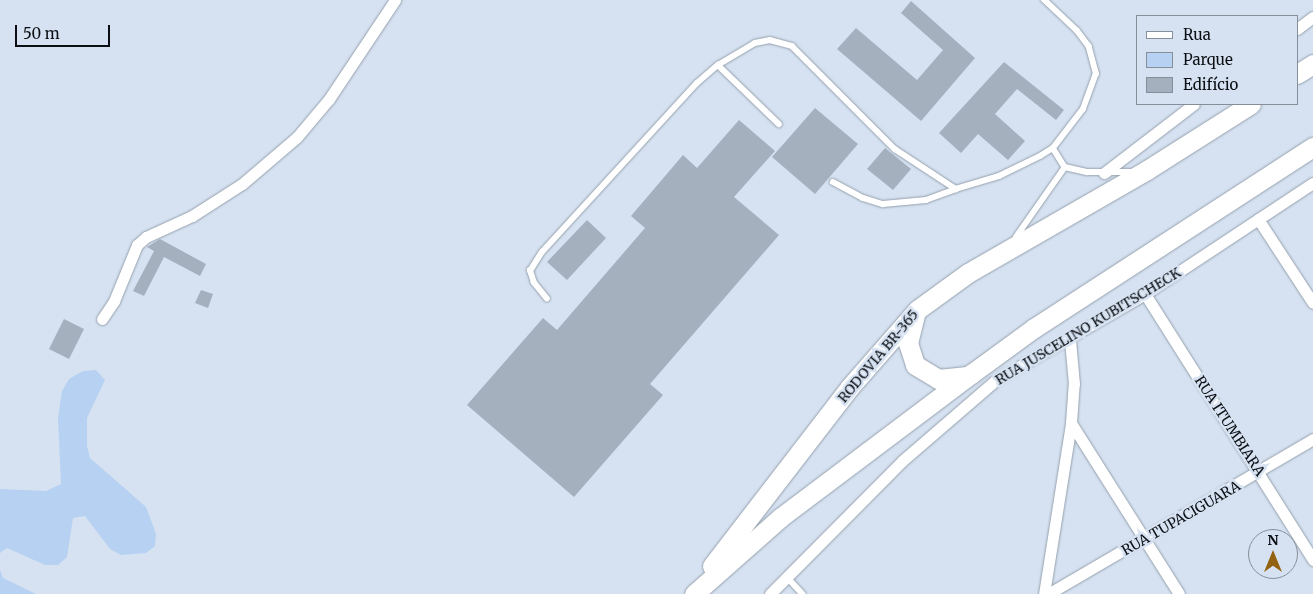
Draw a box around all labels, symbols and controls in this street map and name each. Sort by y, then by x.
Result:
scale bar [18,15,112,47]
legend [1136,15,1298,105]
text: 50 m [23,24,60,43]
text: Rua [1183,25,1211,44]
text: Parque [1183,50,1233,69]
text: Edifício [1183,75,1238,94]
street label: RUA JUSCELINO KUBITSCHECK [992,264,1184,388]
street label: RODOVIA BR-365 [834,306,922,406]
street label: RUA ITUMBIARA [1191,373,1269,479]
street label: RUA TUPACIGUARA [1119,477,1243,559]
north arrow [1248,529,1298,579]
text: N [1267,531,1279,549]

